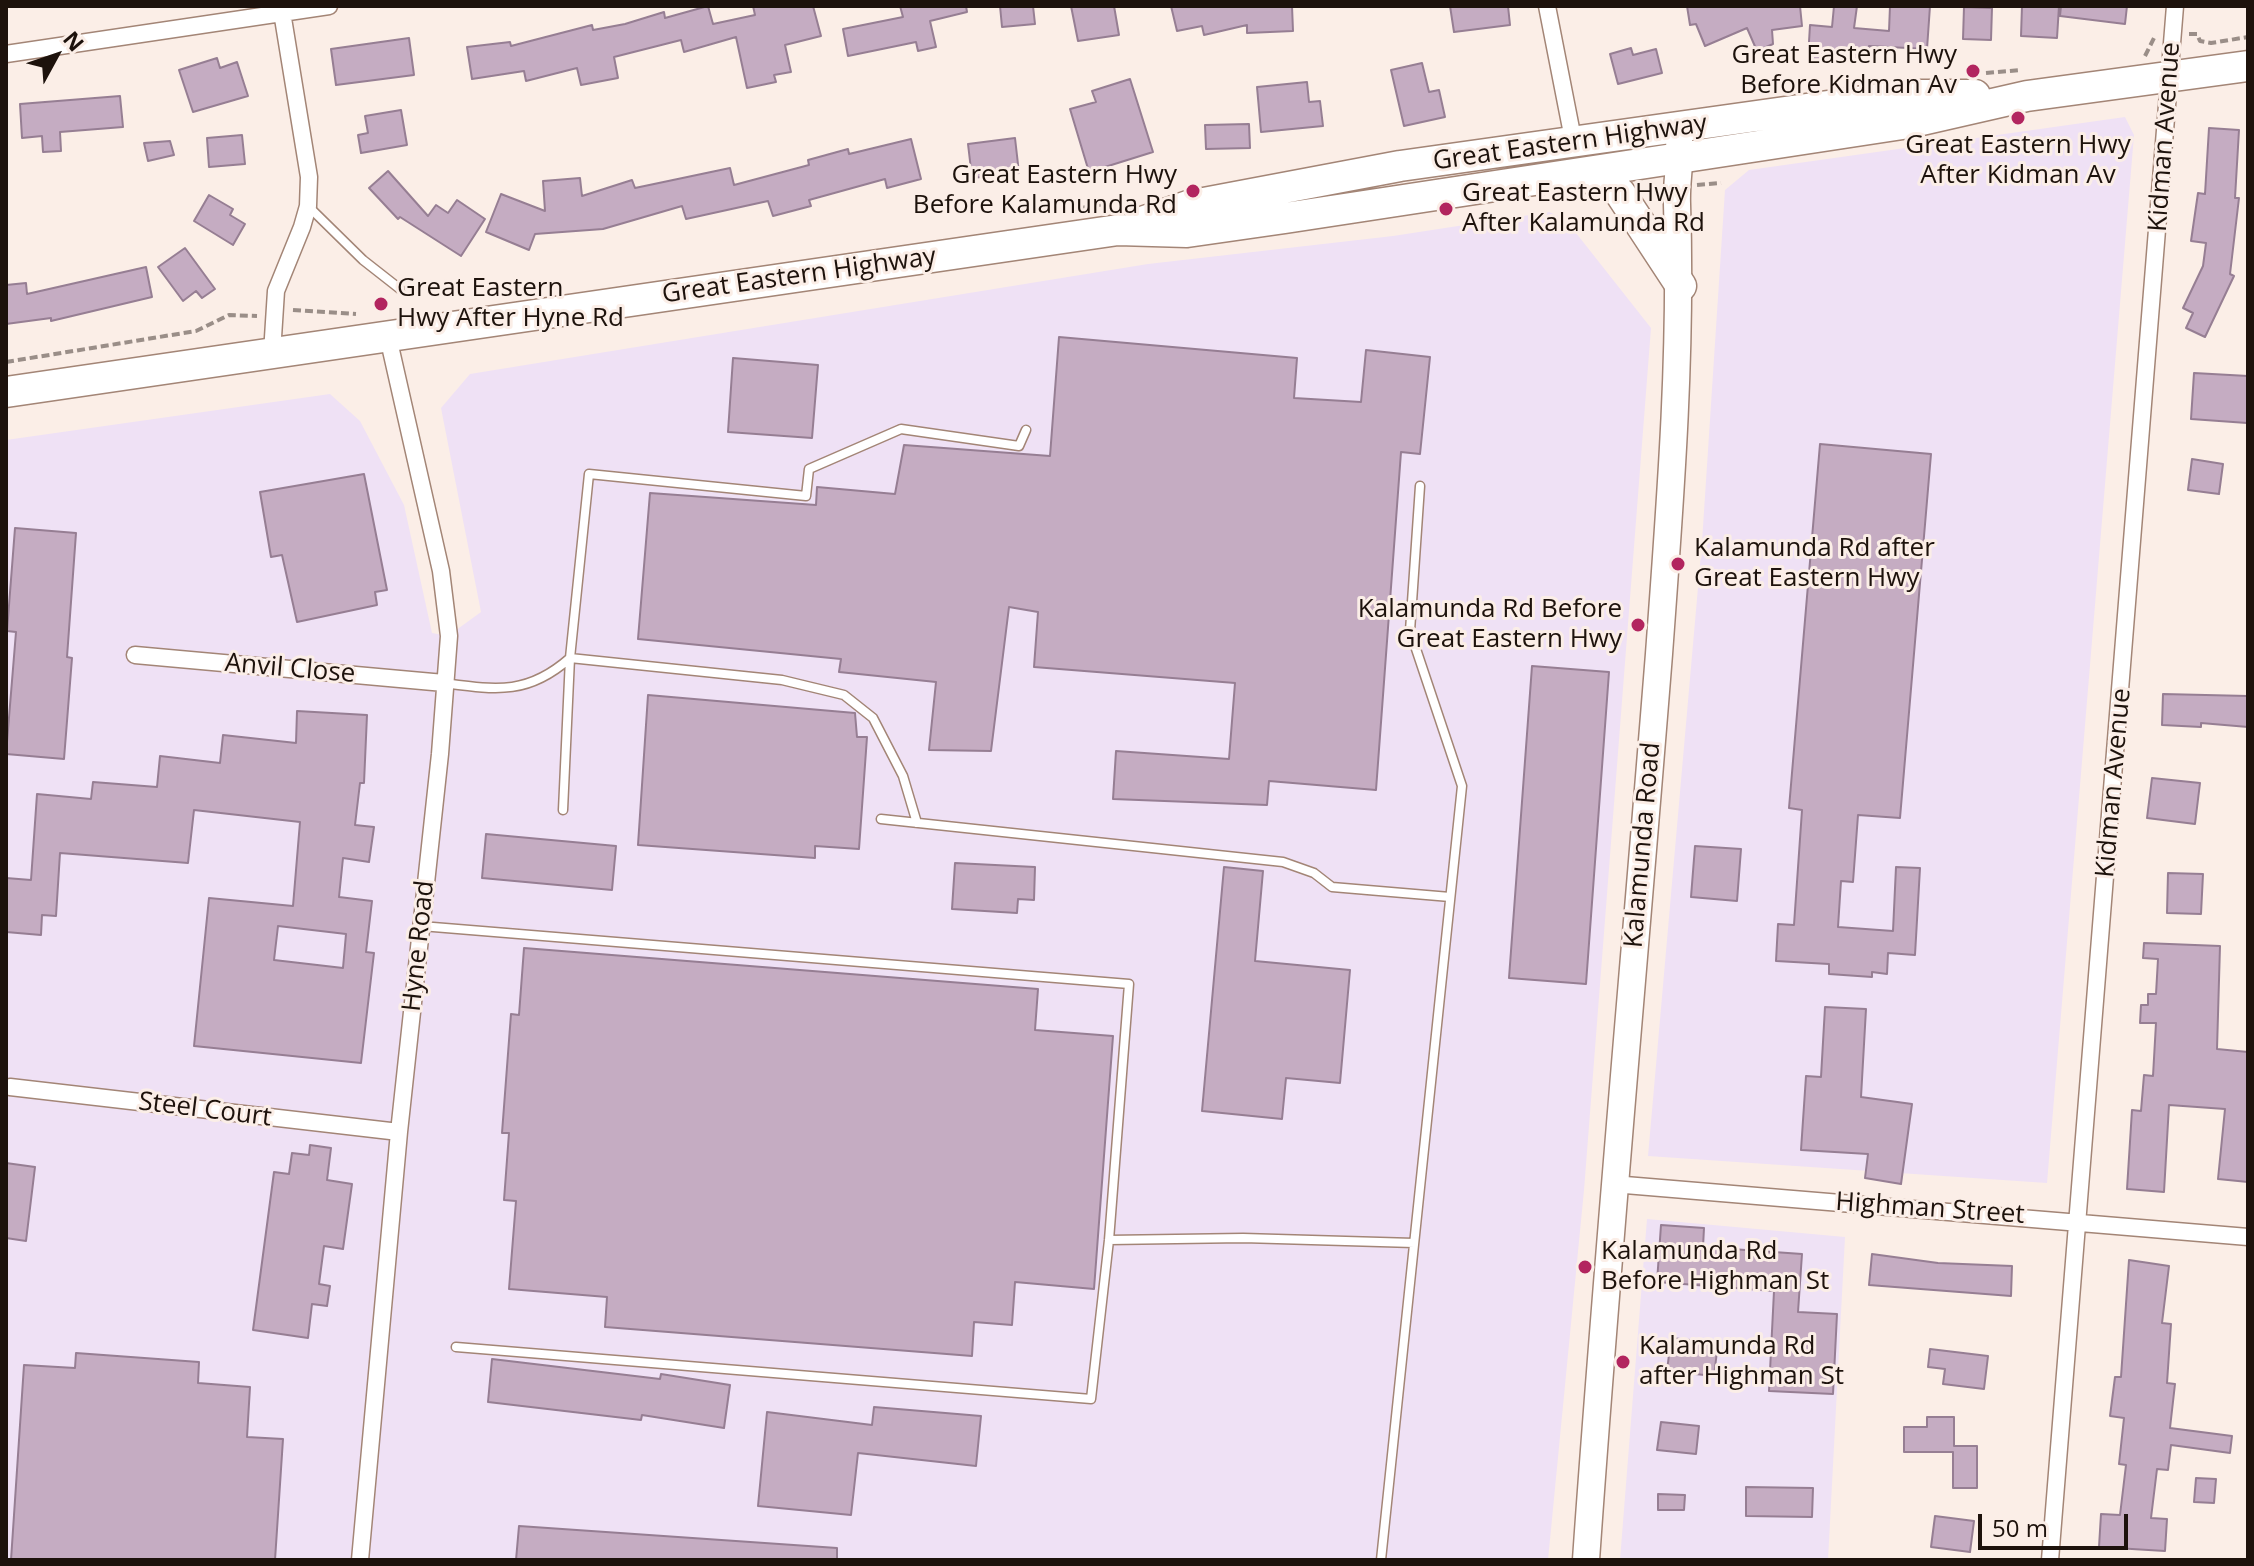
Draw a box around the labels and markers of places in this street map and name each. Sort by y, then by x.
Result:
place label: Great Eastern Hwy Before Kidman Av [1732,40,1957,102]
marker: Great Eastern Hwy Before Kidman Av [1964,62,1982,80]
marker: Great Eastern Hwy After Kidman Av [2009,109,2027,127]
place label: Great Eastern Hwy After Kidman Av [1905,130,2131,192]
place label: Great Eastern Hwy Before Kalamunda Rd [913,160,1177,222]
place label: Great Eastern Hwy After Kalamunda Rd [1462,178,1705,240]
marker: Great Eastern Hwy Before Kalamunda Rd [1184,182,1202,200]
marker: Great Eastern Hwy After Kalamunda Rd [1437,200,1455,218]
place label: Great Eastern Hwy After Hyne Rd [397,273,624,334]
marker: Great Eastern Hwy After Hyne Rd [372,295,390,313]
place label: Kalamunda Rd after Great Eastern Hwy [1694,533,1935,594]
marker: Kalamunda Rd after Great Eastern Hwy [1669,555,1687,573]
place label: Kalamunda Rd Before Great Eastern Hwy [1358,594,1622,656]
marker: Kalamunda Rd Before Great Eastern Hwy [1629,616,1647,634]
place label: Kalamunda Rd Before Highman St [1601,1236,1829,1298]
marker: Kalamunda Rd Before Highman St [1576,1258,1594,1276]
place label: Kalamunda Rd after Highman St [1639,1331,1844,1392]
marker: Kalamunda Rd after Highman St [1614,1353,1632,1371]

